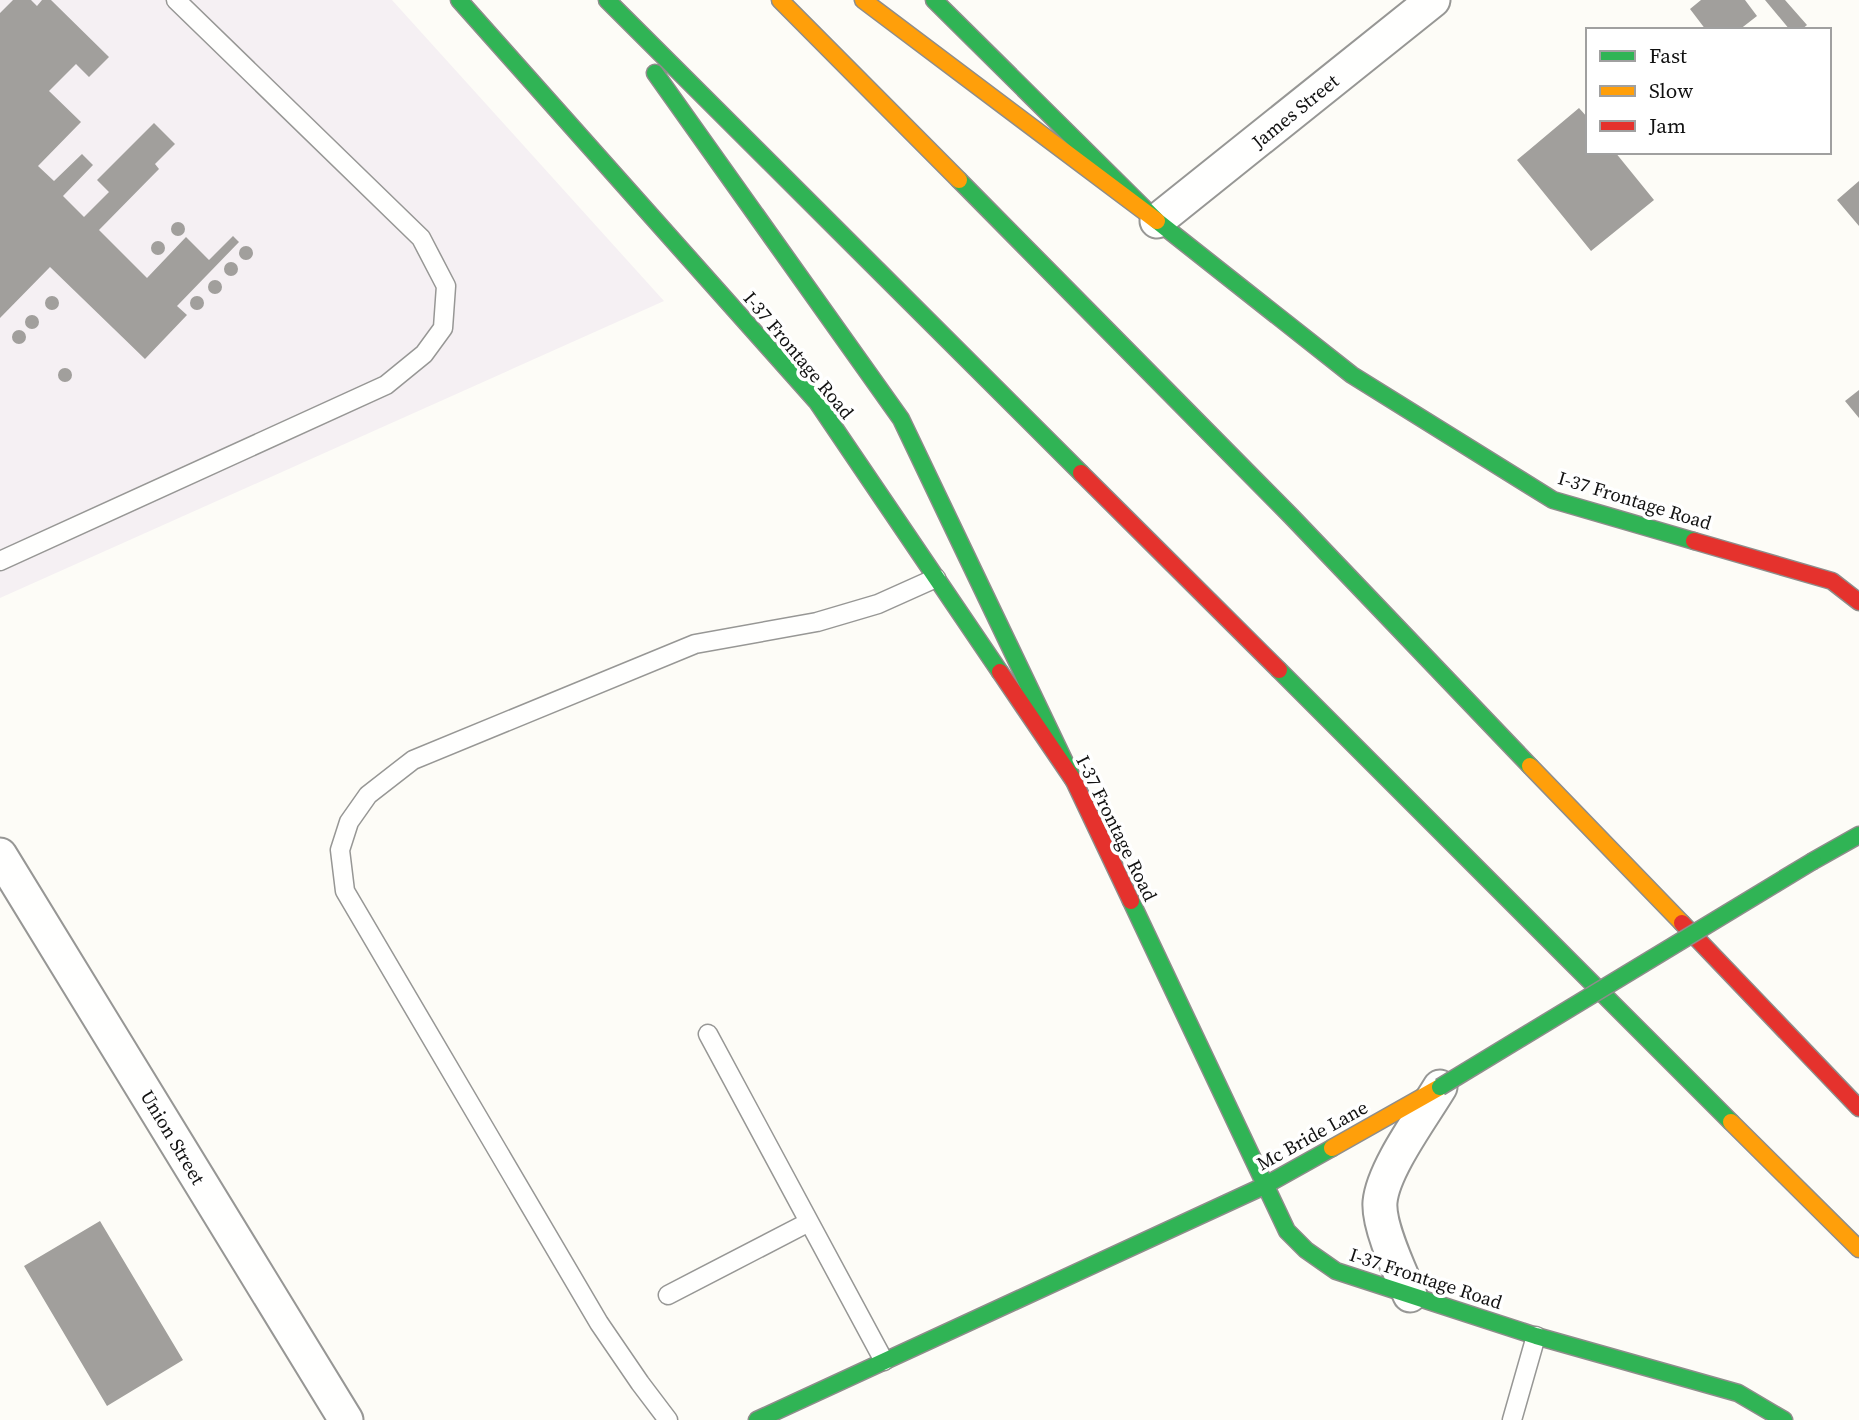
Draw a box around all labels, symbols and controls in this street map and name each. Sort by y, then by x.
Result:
legend [1586,28,1831,154]
text: Fast [1649,41,1687,70]
street label: James Street [1245,67,1345,155]
text: Slow [1649,76,1693,105]
text: Jam [1648,111,1686,140]
street label: I-37 Frontage Road [738,286,860,424]
street label: I-37 Frontage Road [1555,464,1715,536]
street label: I-37 Frontage Road [1070,751,1164,905]
street label: Union Street [135,1085,212,1190]
street label: Mc Bride Lane [1252,1094,1372,1176]
street label: I-37 Frontage Road [1346,1241,1506,1315]

